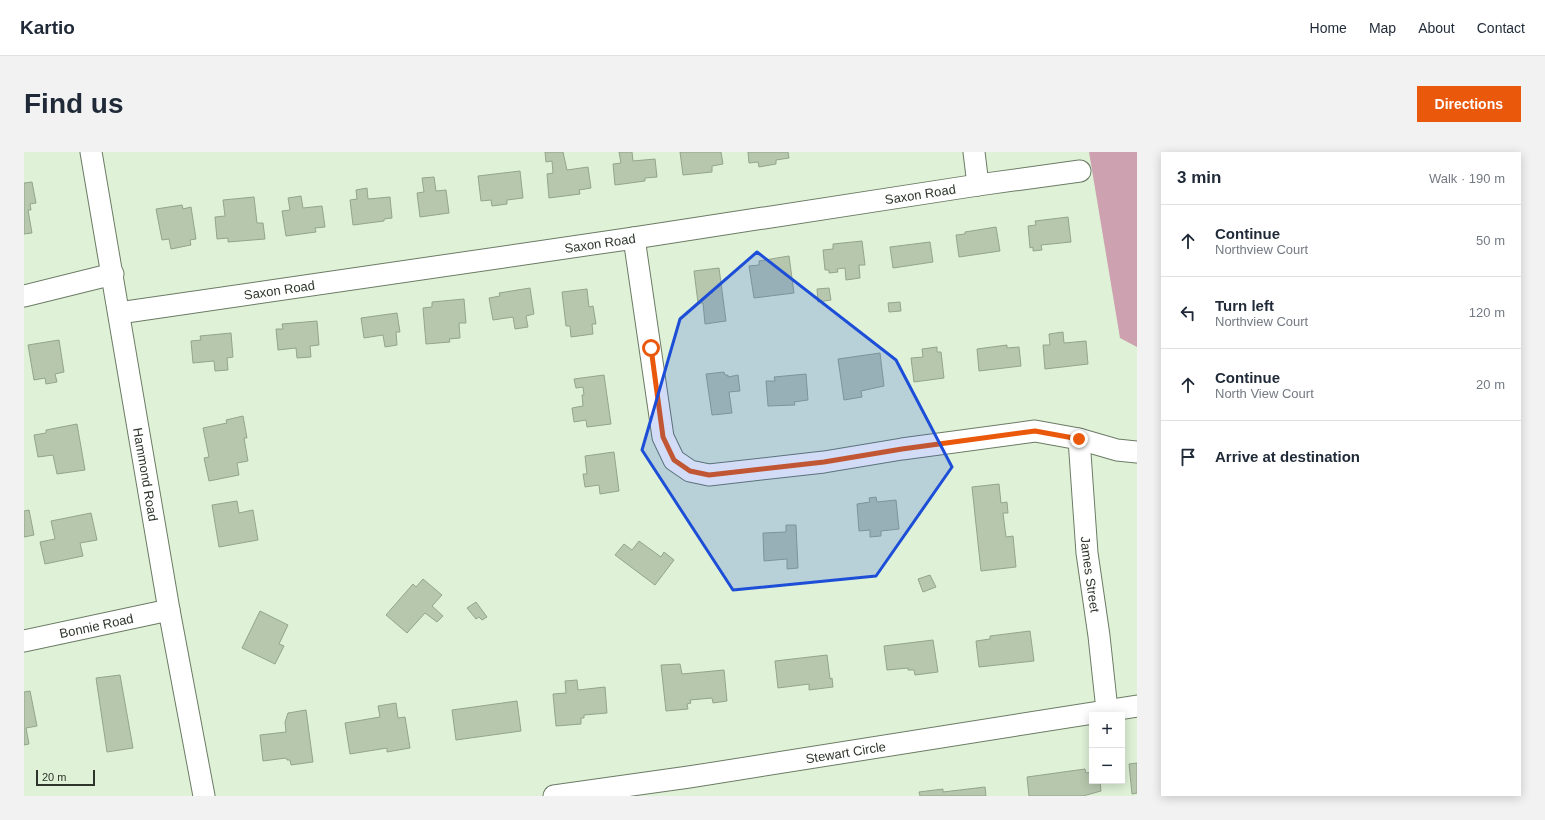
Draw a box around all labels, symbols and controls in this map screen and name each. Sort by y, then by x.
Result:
text: Kartio [20,17,75,38]
text: Home [1310,20,1347,36]
text: Map [1369,20,1396,36]
text: About [1418,20,1455,36]
text: Contact [1477,20,1525,36]
button: Directions [1417,86,1521,122]
text: Find us [24,88,124,119]
text: 3 min [1177,168,1221,187]
text: Walk · 190 m [1429,171,1505,186]
street label: Saxon Road [884,182,957,207]
text: Continue [1215,225,1280,242]
icon: ahead [1177,230,1199,252]
street label: Saxon Road [563,231,637,256]
text: 50 m [1476,233,1505,248]
text: Northview Court [1215,242,1308,257]
street label: Saxon Road [243,278,316,303]
text: Turn left [1215,297,1274,314]
icon: left [1177,302,1199,324]
text: 120 m [1469,305,1505,320]
text: Northview Court [1215,314,1308,329]
route start [642,339,660,357]
text: Continue [1215,369,1280,386]
icon: ahead [1177,374,1199,396]
text: 20 m [1476,377,1505,392]
text: North View Court [1215,386,1314,401]
street label: Hammond Road [130,426,161,522]
route end [1070,430,1088,448]
icon: arrive [1177,446,1199,468]
text: Arrive at destination [1215,448,1360,465]
street label: James Street [1078,536,1103,614]
street label: Bonnie Road [58,611,135,641]
map controls [1089,712,1125,784]
button: + [1089,712,1125,748]
street label: Stewart Circle [805,739,887,766]
button: − [1089,748,1125,784]
scale bar [36,768,95,787]
text: 20 m [42,771,66,783]

